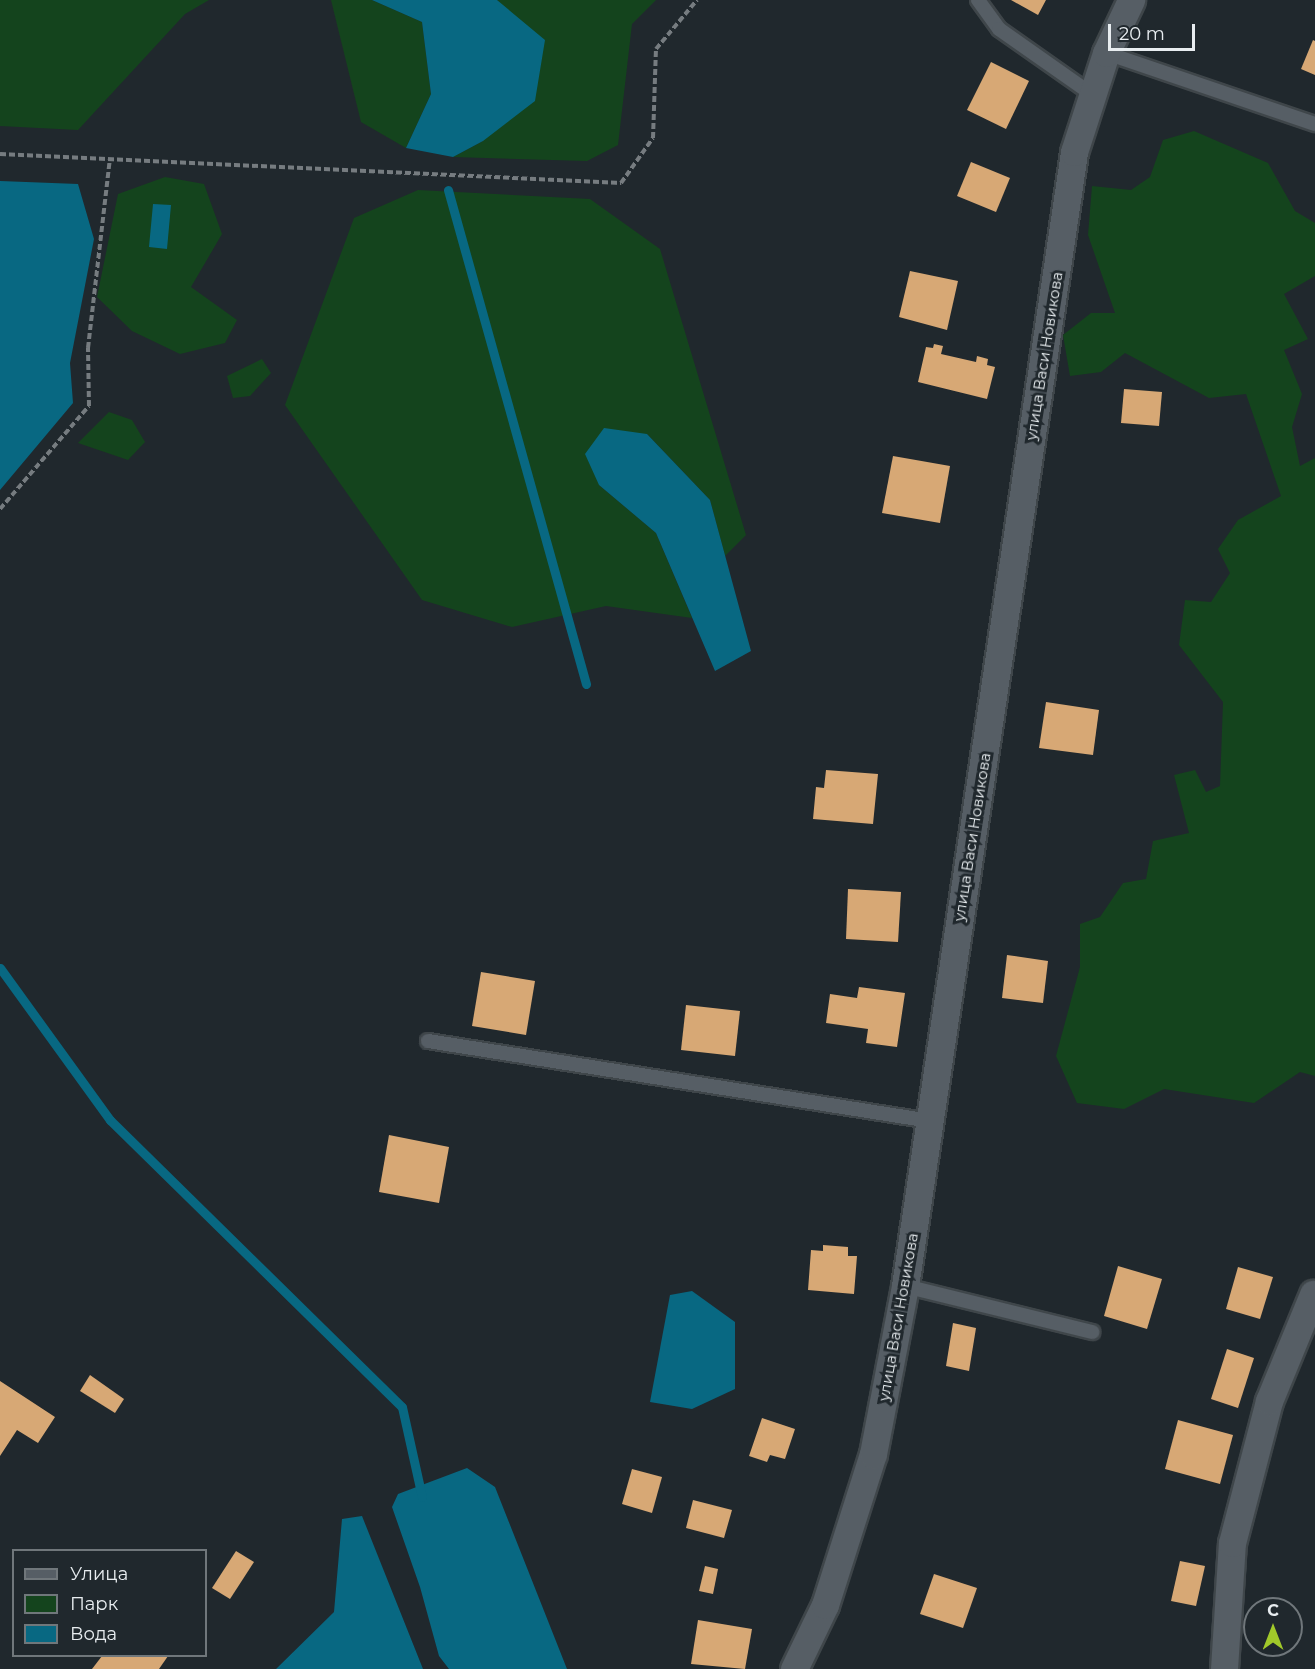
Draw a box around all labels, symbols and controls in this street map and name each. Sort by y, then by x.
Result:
scale bar [1111,12,1198,50]
text: 20 m [1119,23,1165,45]
street label: улица Васи Новикова [1022,270,1066,442]
street label: улица Васи Новикова [950,751,994,923]
street label: улица Васи Новикова [874,1231,922,1403]
legend [12,1549,207,1657]
text: Улица [70,1563,128,1585]
text: Парк [70,1593,118,1615]
north arrow [1243,1597,1303,1657]
text: С [1267,1601,1279,1620]
text: Вода [70,1623,117,1645]

